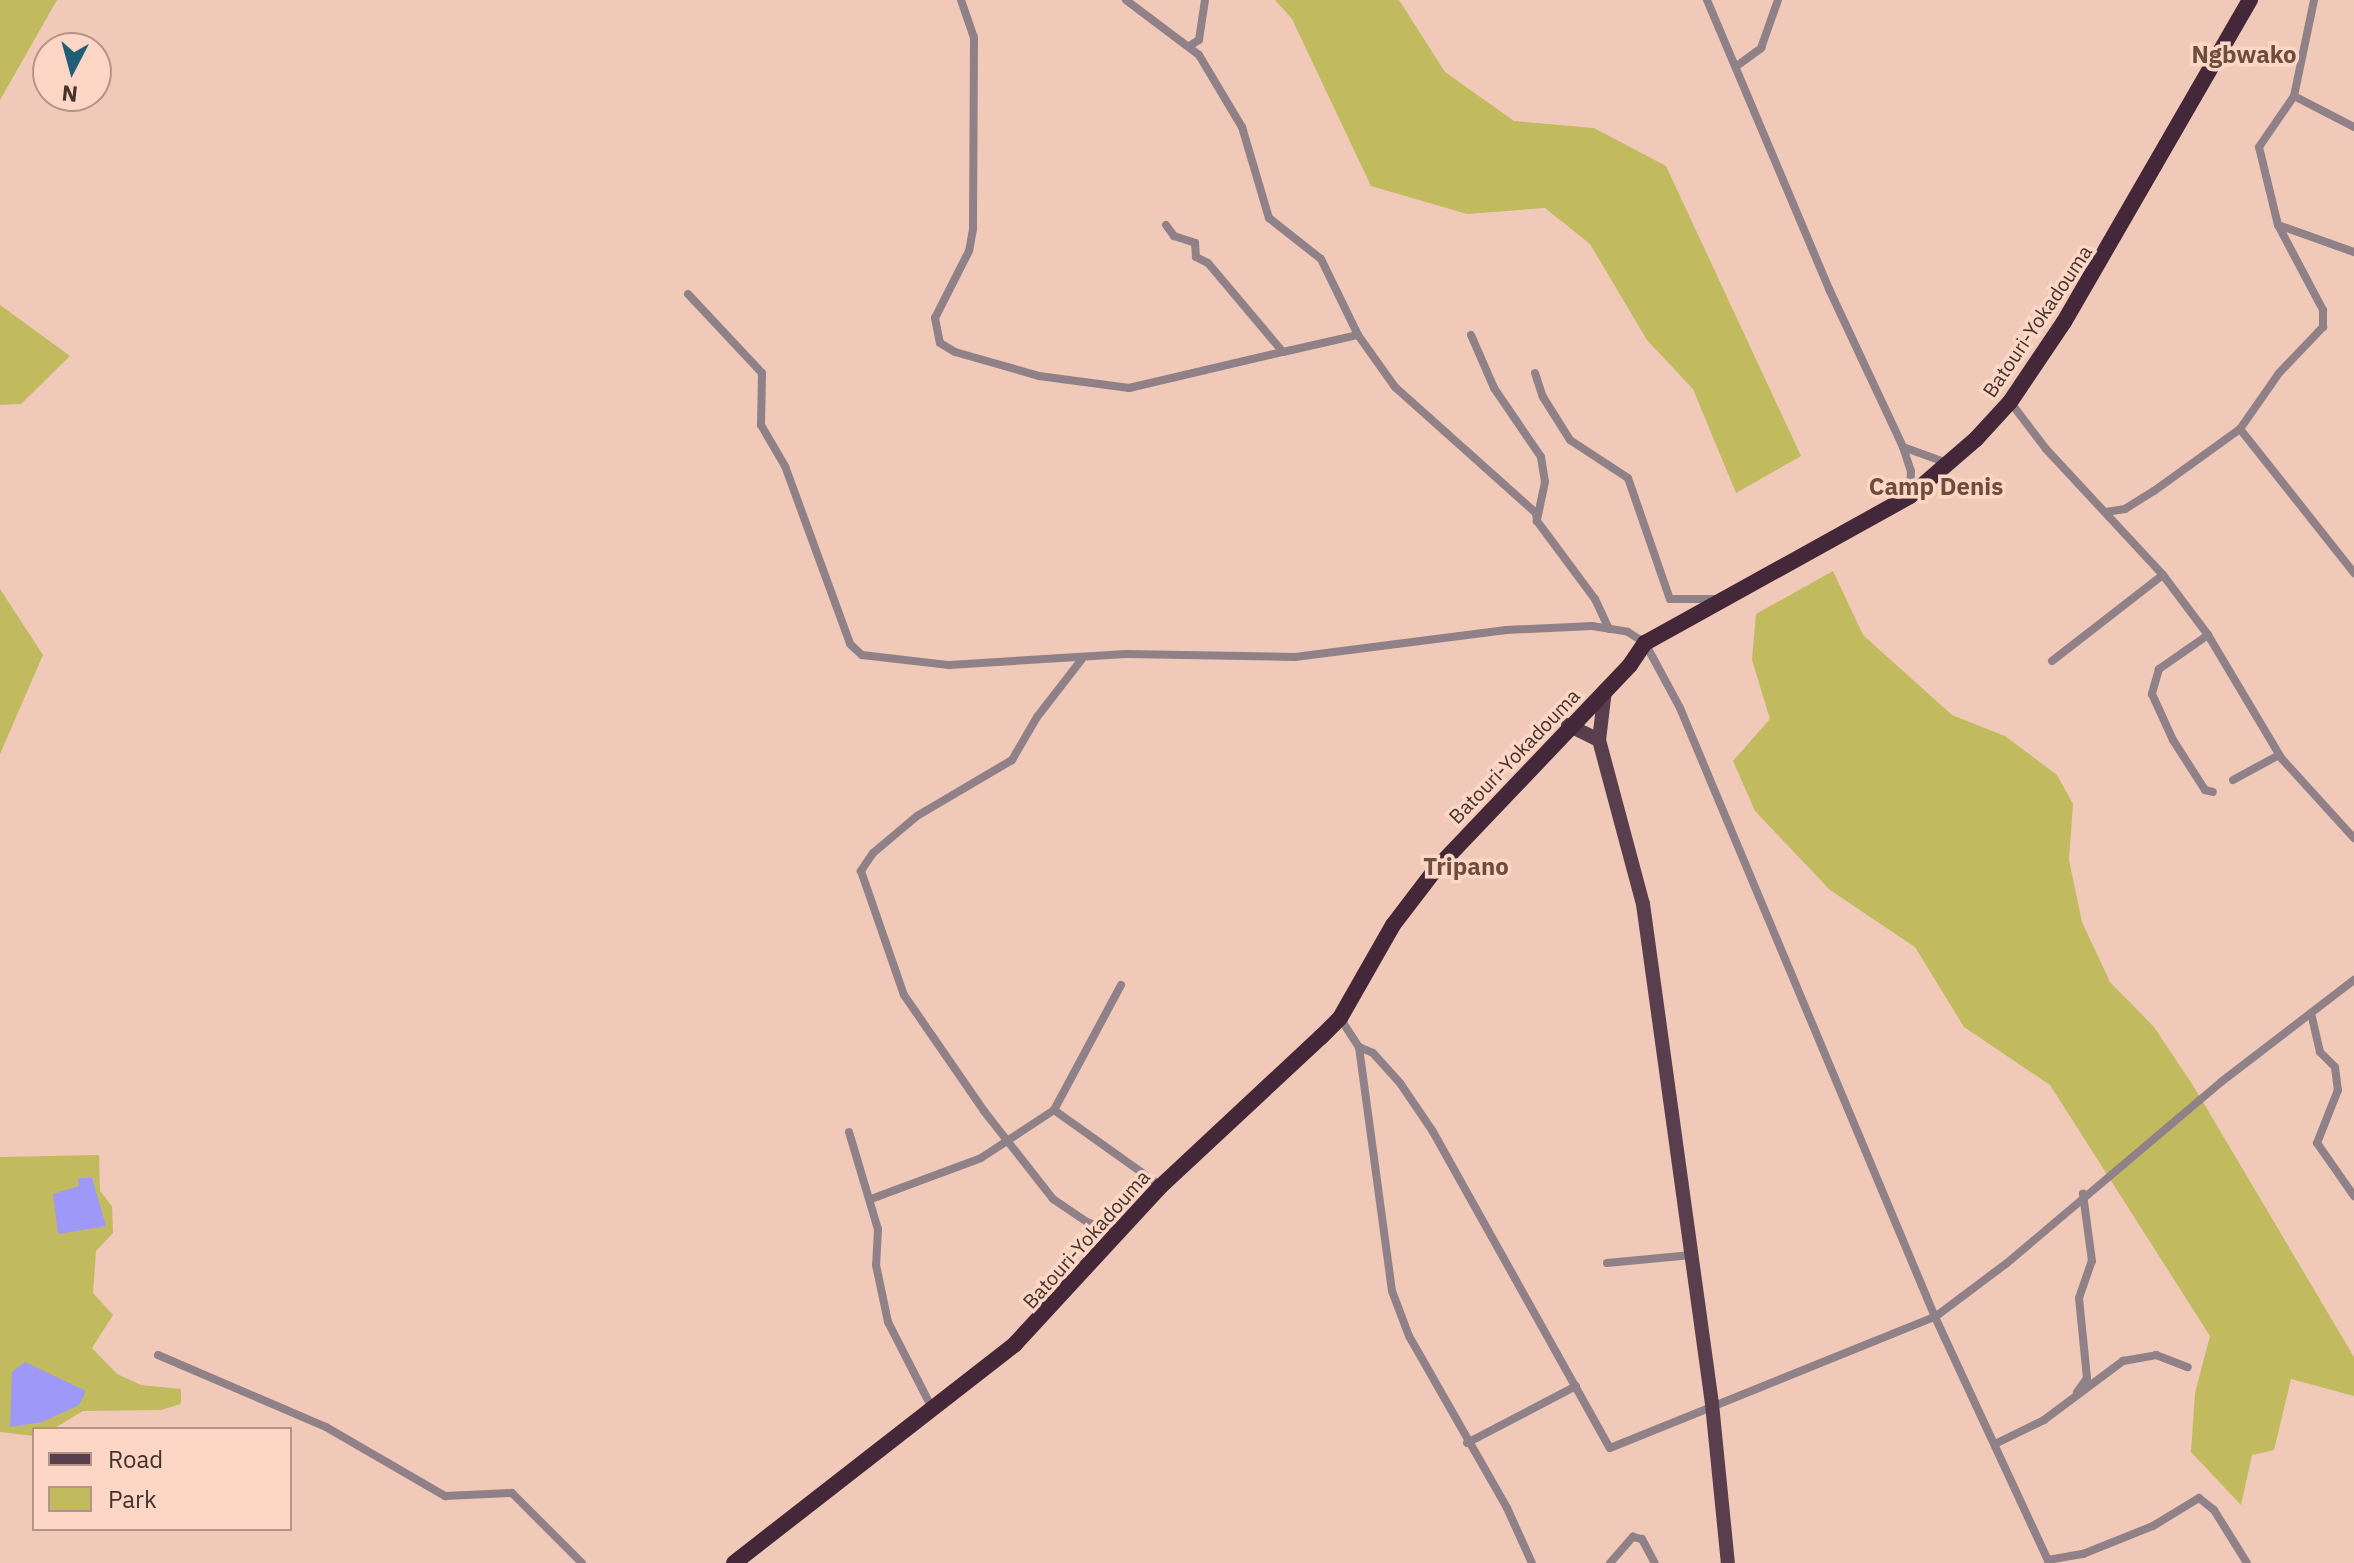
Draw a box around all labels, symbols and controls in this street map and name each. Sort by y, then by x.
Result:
north arrow [32,32,112,112]
district label: Ngbwako [2191,41,2297,69]
text: N [60,79,79,110]
street label: Batouri-Yokadouma [1977,240,2097,402]
district label: Camp Denis [1869,473,2003,501]
street label: Batouri-Yokadouma [1444,684,1584,828]
district label: Tripano [1423,853,1509,881]
street label: Batouri-Yokadouma [1018,1165,1154,1313]
legend [32,1427,292,1531]
text: Road [108,1443,163,1475]
text: Park [108,1483,157,1515]

